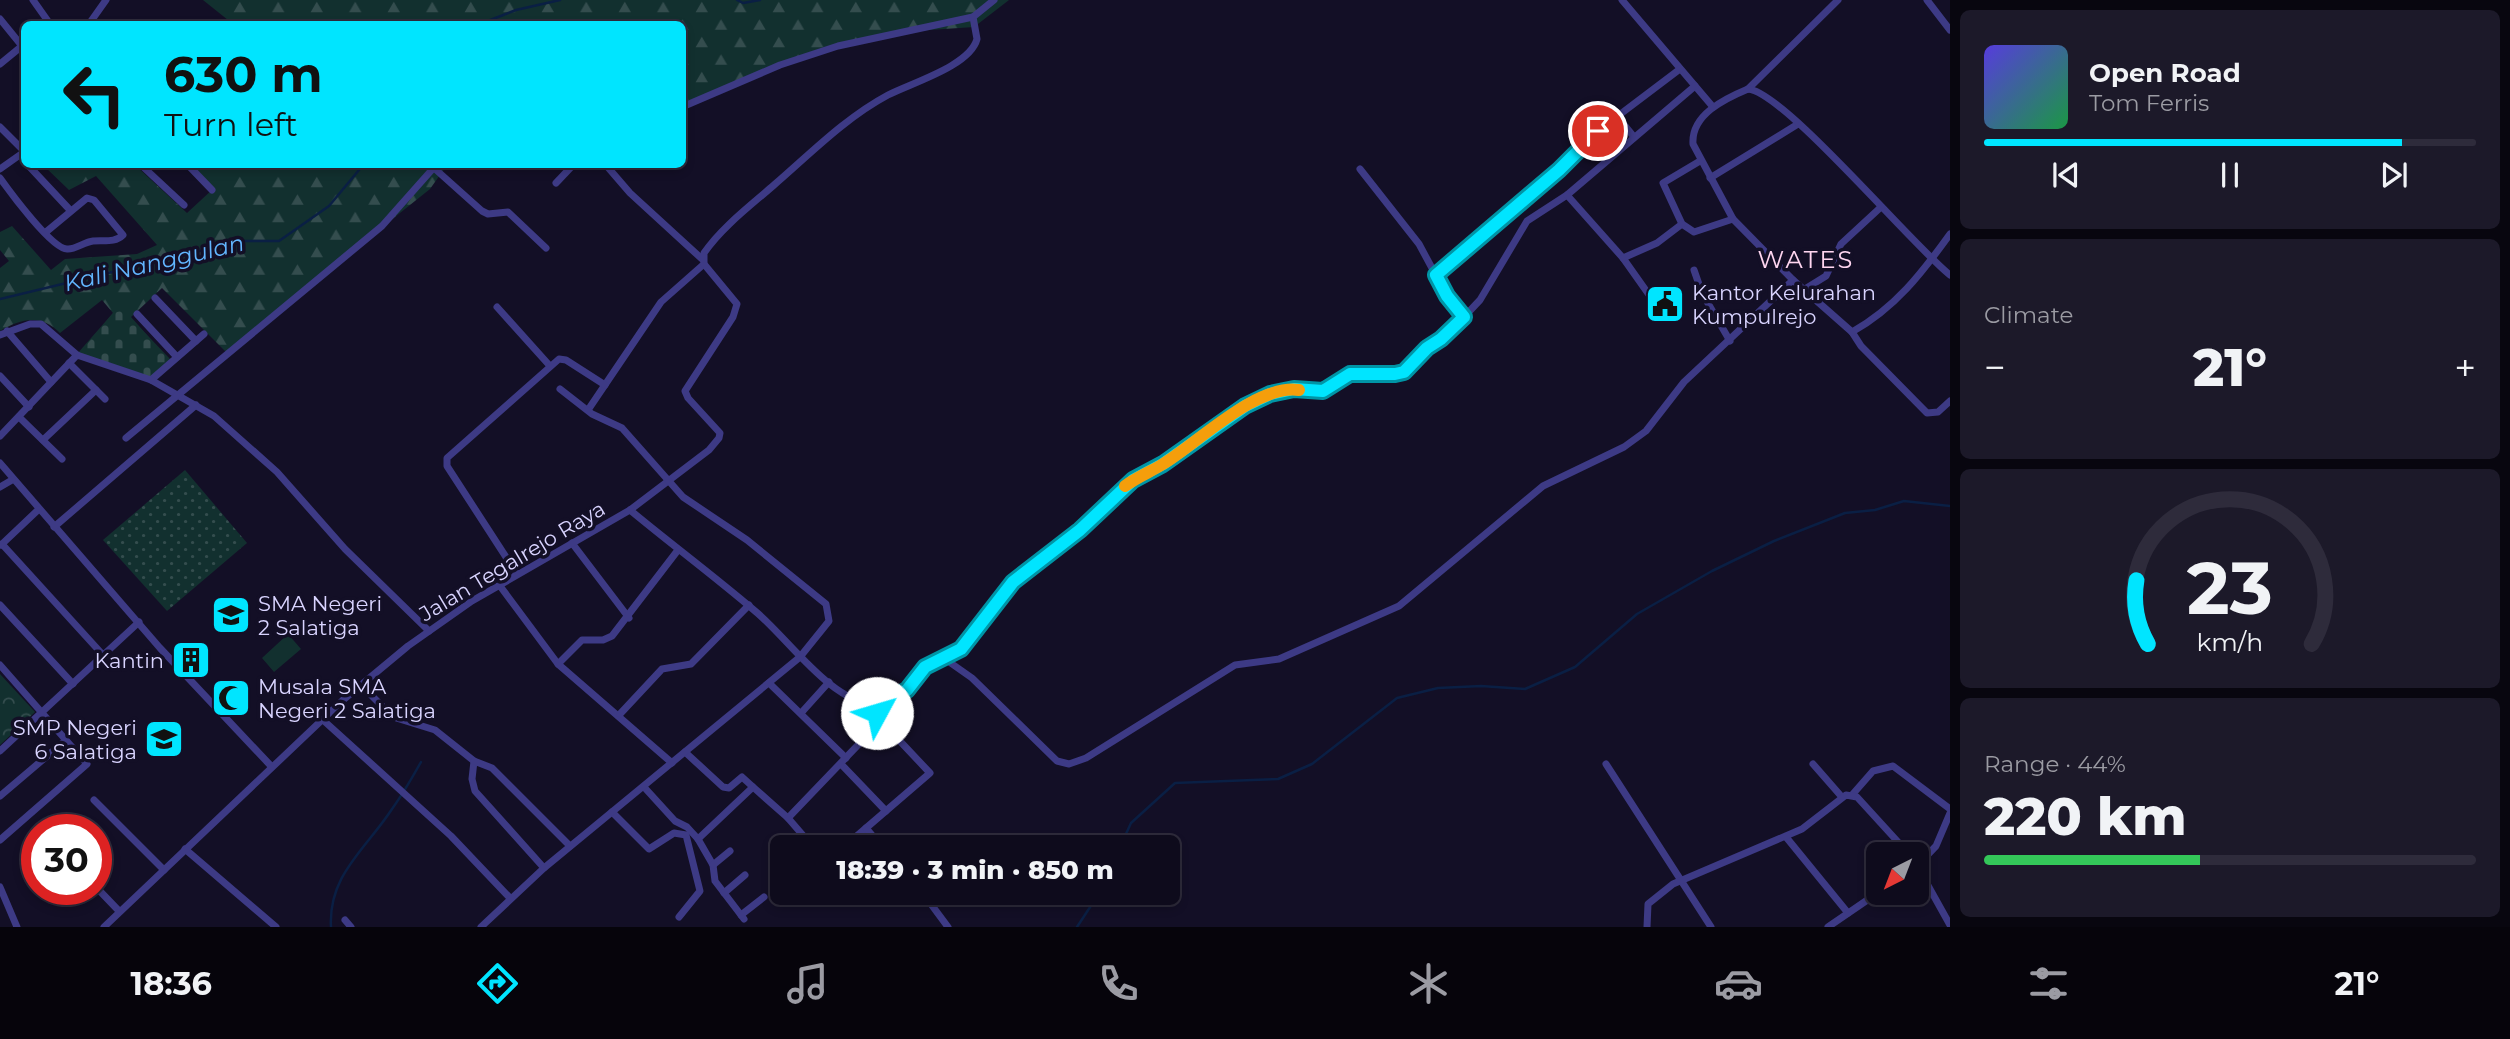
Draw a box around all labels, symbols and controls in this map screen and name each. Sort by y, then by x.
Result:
text: 630 m [164,45,323,104]
icon: left [49,49,140,140]
text: Open Road [2089,57,2241,89]
text: Tom Ferris [2089,89,2209,117]
pin [1568,101,1628,161]
text: Turn left [164,105,298,144]
icon: arrive [1579,112,1617,150]
icon: previous [2047,156,2085,194]
icon: pause [2211,156,2249,194]
icon: next [2375,156,2413,194]
water label: Kali Nanggulan [61,229,247,297]
district label: WATES [1758,245,1854,274]
place label: Kantor Kelurahan Kumpulrejo [1692,280,1876,329]
public building icon: Kantor Kelurahan Kumpulrejo [1644,283,1686,325]
text: Climate [1984,301,2073,329]
text: 21° [2193,336,2267,399]
text: − [1984,344,2006,391]
text: + [2454,344,2476,391]
street label: Jalan Tegalrejo Raya [414,496,609,627]
text: 23 [2187,545,2273,633]
place label: SMA Negeri 2 Salatiga [258,591,382,640]
school or university icon: SMA Negeri 2 Salatiga [210,594,252,636]
text: km/h [2197,627,2263,657]
building icon: Kantin [170,639,212,681]
place label: Kantin [94,648,164,673]
place label: Musala SMA Negeri 2 Salatiga [258,674,436,723]
position arrow [840,676,914,750]
mosque icon: Musala SMA Negeri 2 Salatiga [210,677,252,719]
place label: SMP Negeri 6 Salatiga [13,715,137,764]
school or university icon: SMP Negeri 6 Salatiga [143,718,185,760]
text: Range · 44% [1984,750,2126,778]
text: 220 km [1984,785,2187,848]
speed limit sign: 30 [21,814,112,905]
north arrow [1866,842,1928,905]
map controls [1866,842,1929,905]
text: 18:39 · 3 min · 850 m [836,854,1114,886]
icon: directions [473,959,522,1008]
icon: music [783,959,832,1008]
icon: phone [1094,959,1143,1008]
icon: climate [1404,959,1453,1008]
icon: car [1714,959,1763,1008]
icon: filters [2024,959,2073,1008]
text: 18:36 [131,964,212,1003]
text: 21° [2335,964,2379,1003]

